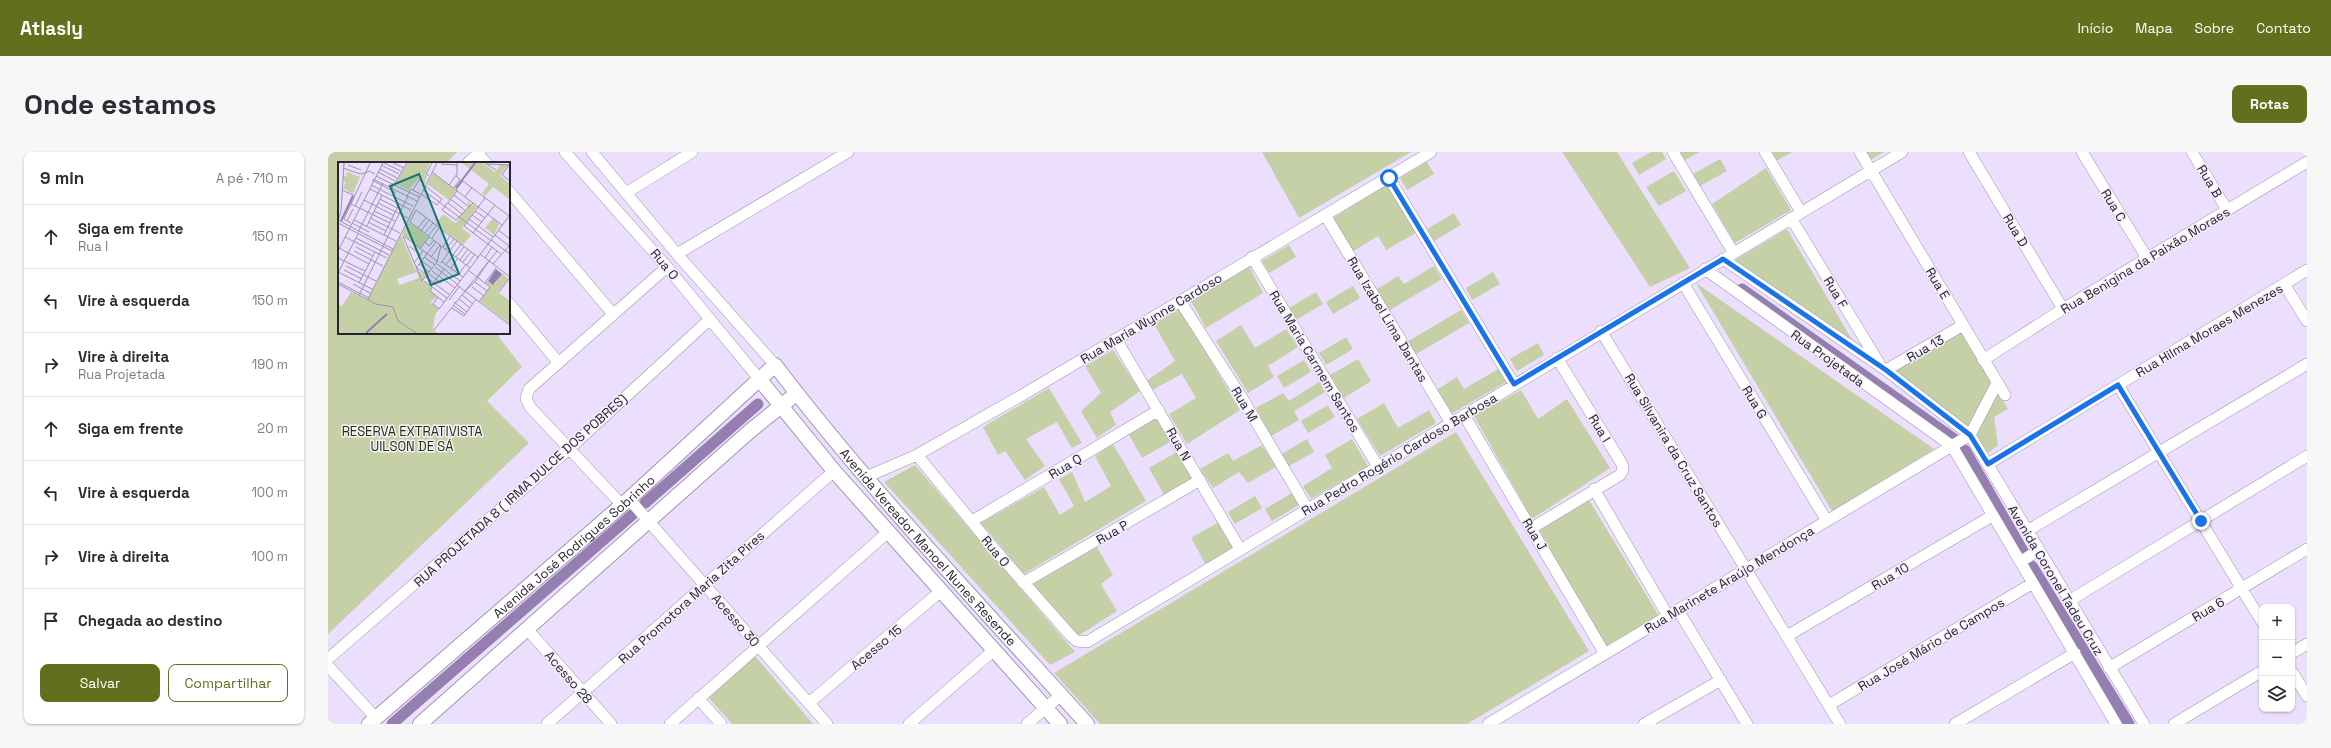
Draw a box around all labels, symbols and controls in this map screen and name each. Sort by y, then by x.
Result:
text: Atlasly [20,16,83,41]
text: Início [2077,19,2113,37]
text: Mapa [2135,19,2173,37]
text: Sobre [2195,19,2234,37]
text: Contato [2256,19,2311,37]
button: Rotas [2232,85,2307,123]
text: Onde estamos [24,86,217,122]
inset map [338,162,510,334]
street label: Rua B [2193,162,2226,201]
text: 9 min [40,167,84,189]
route start [1380,169,1398,187]
text: A pé · 710 m [216,170,288,187]
street label: Rua C [2097,186,2130,225]
street label: Rua Benigina da Paixão Moraes [2058,203,2233,318]
street label: Rua D [1999,211,2032,250]
text: Siga em frente [78,219,184,238]
icon: ahead [40,226,62,248]
text: 150 m [252,228,288,245]
text: Rua I [78,238,108,255]
street label: Rua O [647,245,683,283]
street label: Rua Izabel Lima Dantas [1343,253,1432,385]
street label: Rua E [1921,264,1954,302]
street label: Rua Maria Wynne Cardoso [1077,269,1225,368]
street label: Rua F [1820,273,1852,311]
street label: Rua Hilma Moraes Menezes [2133,280,2286,381]
street label: Rua Maria Carmem Santos [1265,287,1364,435]
icon: left [40,290,62,312]
text: Vire à esquerda [78,291,190,310]
text: 150 m [252,292,288,309]
street label: Rua Projetada [1787,326,1868,391]
street label: Rua 13 [1904,331,1947,366]
text: Vire à direita [78,347,169,366]
icon: right [40,354,62,376]
text: 190 m [252,356,288,373]
text: Rua Projetada [78,366,165,383]
street label: Rua Silvanira da Cruz Santos [1621,370,1726,530]
street label: Rua M [1227,383,1262,425]
street label: Rua G [1738,383,1771,422]
street label: Rua Pedro Rogério Cardoso Barbosa [1298,389,1501,520]
street label: RUA PROJETADA 8 ( IRMA DULCE DOS POBRES) [410,390,631,591]
street label: Rua I [1585,411,1615,446]
icon: ahead [40,418,62,440]
text: Siga em frente [78,419,184,438]
text: 20 m [257,420,288,437]
park label: RESERVA EXTRATIVISTA UILSON DE SÁ [342,423,482,455]
street label: Rua N [1162,425,1195,464]
street label: Avenida Vereador Manoel Nunes Resende [836,445,1020,650]
street label: Rua Q [1046,450,1085,483]
street label: Avenida José Rodrigues Sobrinho [489,471,659,622]
icon: left [40,482,62,504]
text: Vire à esquerda [78,483,190,502]
text: 100 m [251,484,288,501]
street label: Avenida Coronel Tadeu Cruz [2004,502,2107,659]
route end [2192,512,2210,530]
street label: Rua J [1518,515,1551,554]
street label: Rua P [1093,516,1132,548]
street label: Rua Marinete Araújo Mendonça [1641,522,1818,637]
street label: Rua Promotora Maria Zita Pires [615,527,768,668]
street label: Rua O [978,532,1014,570]
icon: right [40,546,62,568]
text: Vire à direita [78,547,169,566]
text: 100 m [251,548,288,565]
street label: Rua 10 [1868,559,1912,594]
street label: Acesso 30 [708,590,763,650]
street label: Rua 6 [2189,593,2228,626]
street label: Rua José Mário de Campos [1855,594,2008,695]
map controls [2259,604,2295,712]
button: + [2259,604,2295,640]
icon: arrive [40,610,62,632]
text: Chegada ao destino [78,611,222,630]
street label: Acesso 15 [847,621,906,674]
button: − [2259,640,2295,676]
street label: Acesso 28 [541,647,596,707]
button: Salvar [40,664,160,702]
button: Compartilhar [168,664,288,702]
button: layers [2259,676,2295,712]

